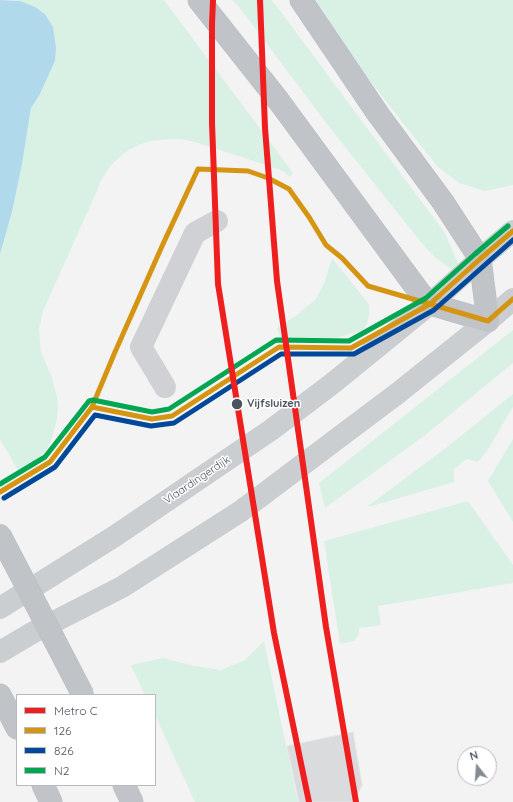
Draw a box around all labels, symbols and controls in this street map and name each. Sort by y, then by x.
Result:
marker: Vijfsluizen [230,397,244,411]
place label: Vijfsluizen [247,397,300,411]
street label: Vlaardingerdijk [161,453,233,507]
legend [16,694,156,786]
text: Metro C [54,703,98,718]
text: 126 [54,723,72,738]
text: 826 [54,743,74,758]
north arrow [457,746,497,786]
text: N [468,748,480,763]
text: N2 [54,763,69,778]

